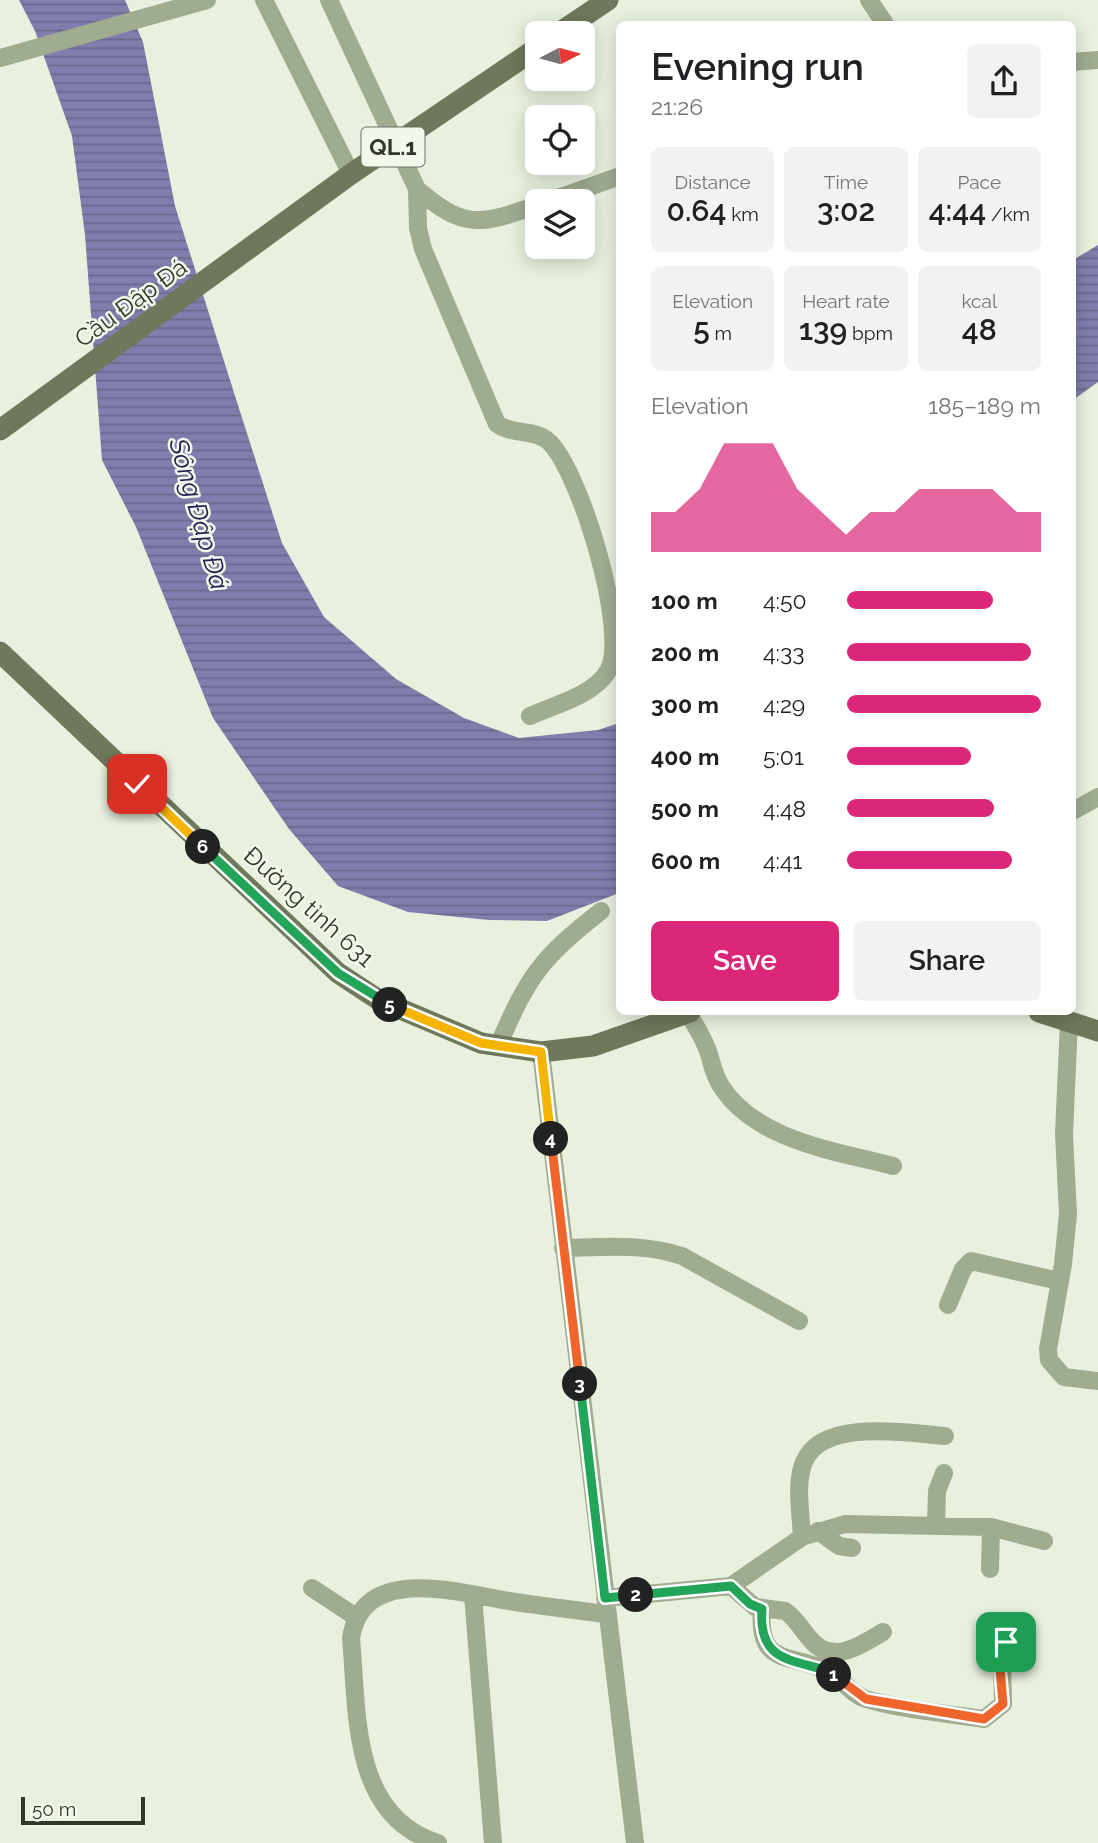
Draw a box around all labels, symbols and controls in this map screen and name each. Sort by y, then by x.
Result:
north arrow [525,21,595,91]
map controls [525,21,595,259]
text: Evening run [651,44,864,89]
button: share [967,44,1041,118]
text: 21:26 [651,93,703,120]
button: locate [525,105,595,175]
road number: QL.1 [362,128,424,166]
text: Distance [675,171,751,193]
text: Time [824,171,868,193]
text: Pace [958,171,1001,193]
button: layers [525,189,595,259]
text: 0.64 [666,193,726,228]
text: 3:02 [817,193,875,228]
text: 4:44 [929,193,986,228]
text: km [726,203,759,225]
text: /km [986,203,1030,225]
street label: Cầu Đập Đá [69,252,192,353]
text: Elevation [672,290,753,312]
text: Heart rate [802,290,890,312]
text: kcal [962,290,997,312]
text: 5 [693,312,710,347]
text: 139 [799,312,847,347]
text: 48 [962,312,997,347]
text: m [710,322,732,344]
text: bpm [847,322,893,344]
text: Elevation [651,392,749,419]
text: 185–189 m [928,392,1041,419]
water label: Sông Đập Đá [163,434,235,593]
text: 100 m [651,587,718,614]
text: 4:50 [763,587,807,614]
text: 200 m [651,639,719,666]
text: 4:33 [763,639,804,666]
text: 300 m [651,691,719,718]
text: 4:29 [763,691,805,718]
text: 400 m [651,743,719,770]
text: 5:01 [763,743,804,770]
pin [107,754,167,814]
icon: check [118,765,156,803]
text: 500 m [651,795,719,822]
text: 4:48 [763,795,806,822]
pin: 6 [186,830,220,864]
text: 6 [197,835,208,857]
street label: Đường tỉnh 631 [238,840,381,973]
text: 600 m [651,847,720,874]
text: 4:41 [763,847,802,874]
button: Save [651,921,839,1001]
button: Share [853,921,1041,1001]
pin: 5 [372,988,408,1023]
text: 5 [384,993,395,1015]
pin: 4 [534,1122,568,1156]
text: 4 [545,1127,556,1149]
pin: 3 [562,1366,598,1402]
text: 3 [574,1372,585,1394]
pin: 2 [618,1578,654,1612]
text: 2 [630,1583,641,1605]
pin [976,1612,1036,1672]
icon: arrive [987,1623,1025,1661]
pin: 1 [816,1658,852,1692]
text: 1 [829,1663,838,1685]
scale bar [21,1794,145,1826]
text: 50 m [32,1798,76,1820]

